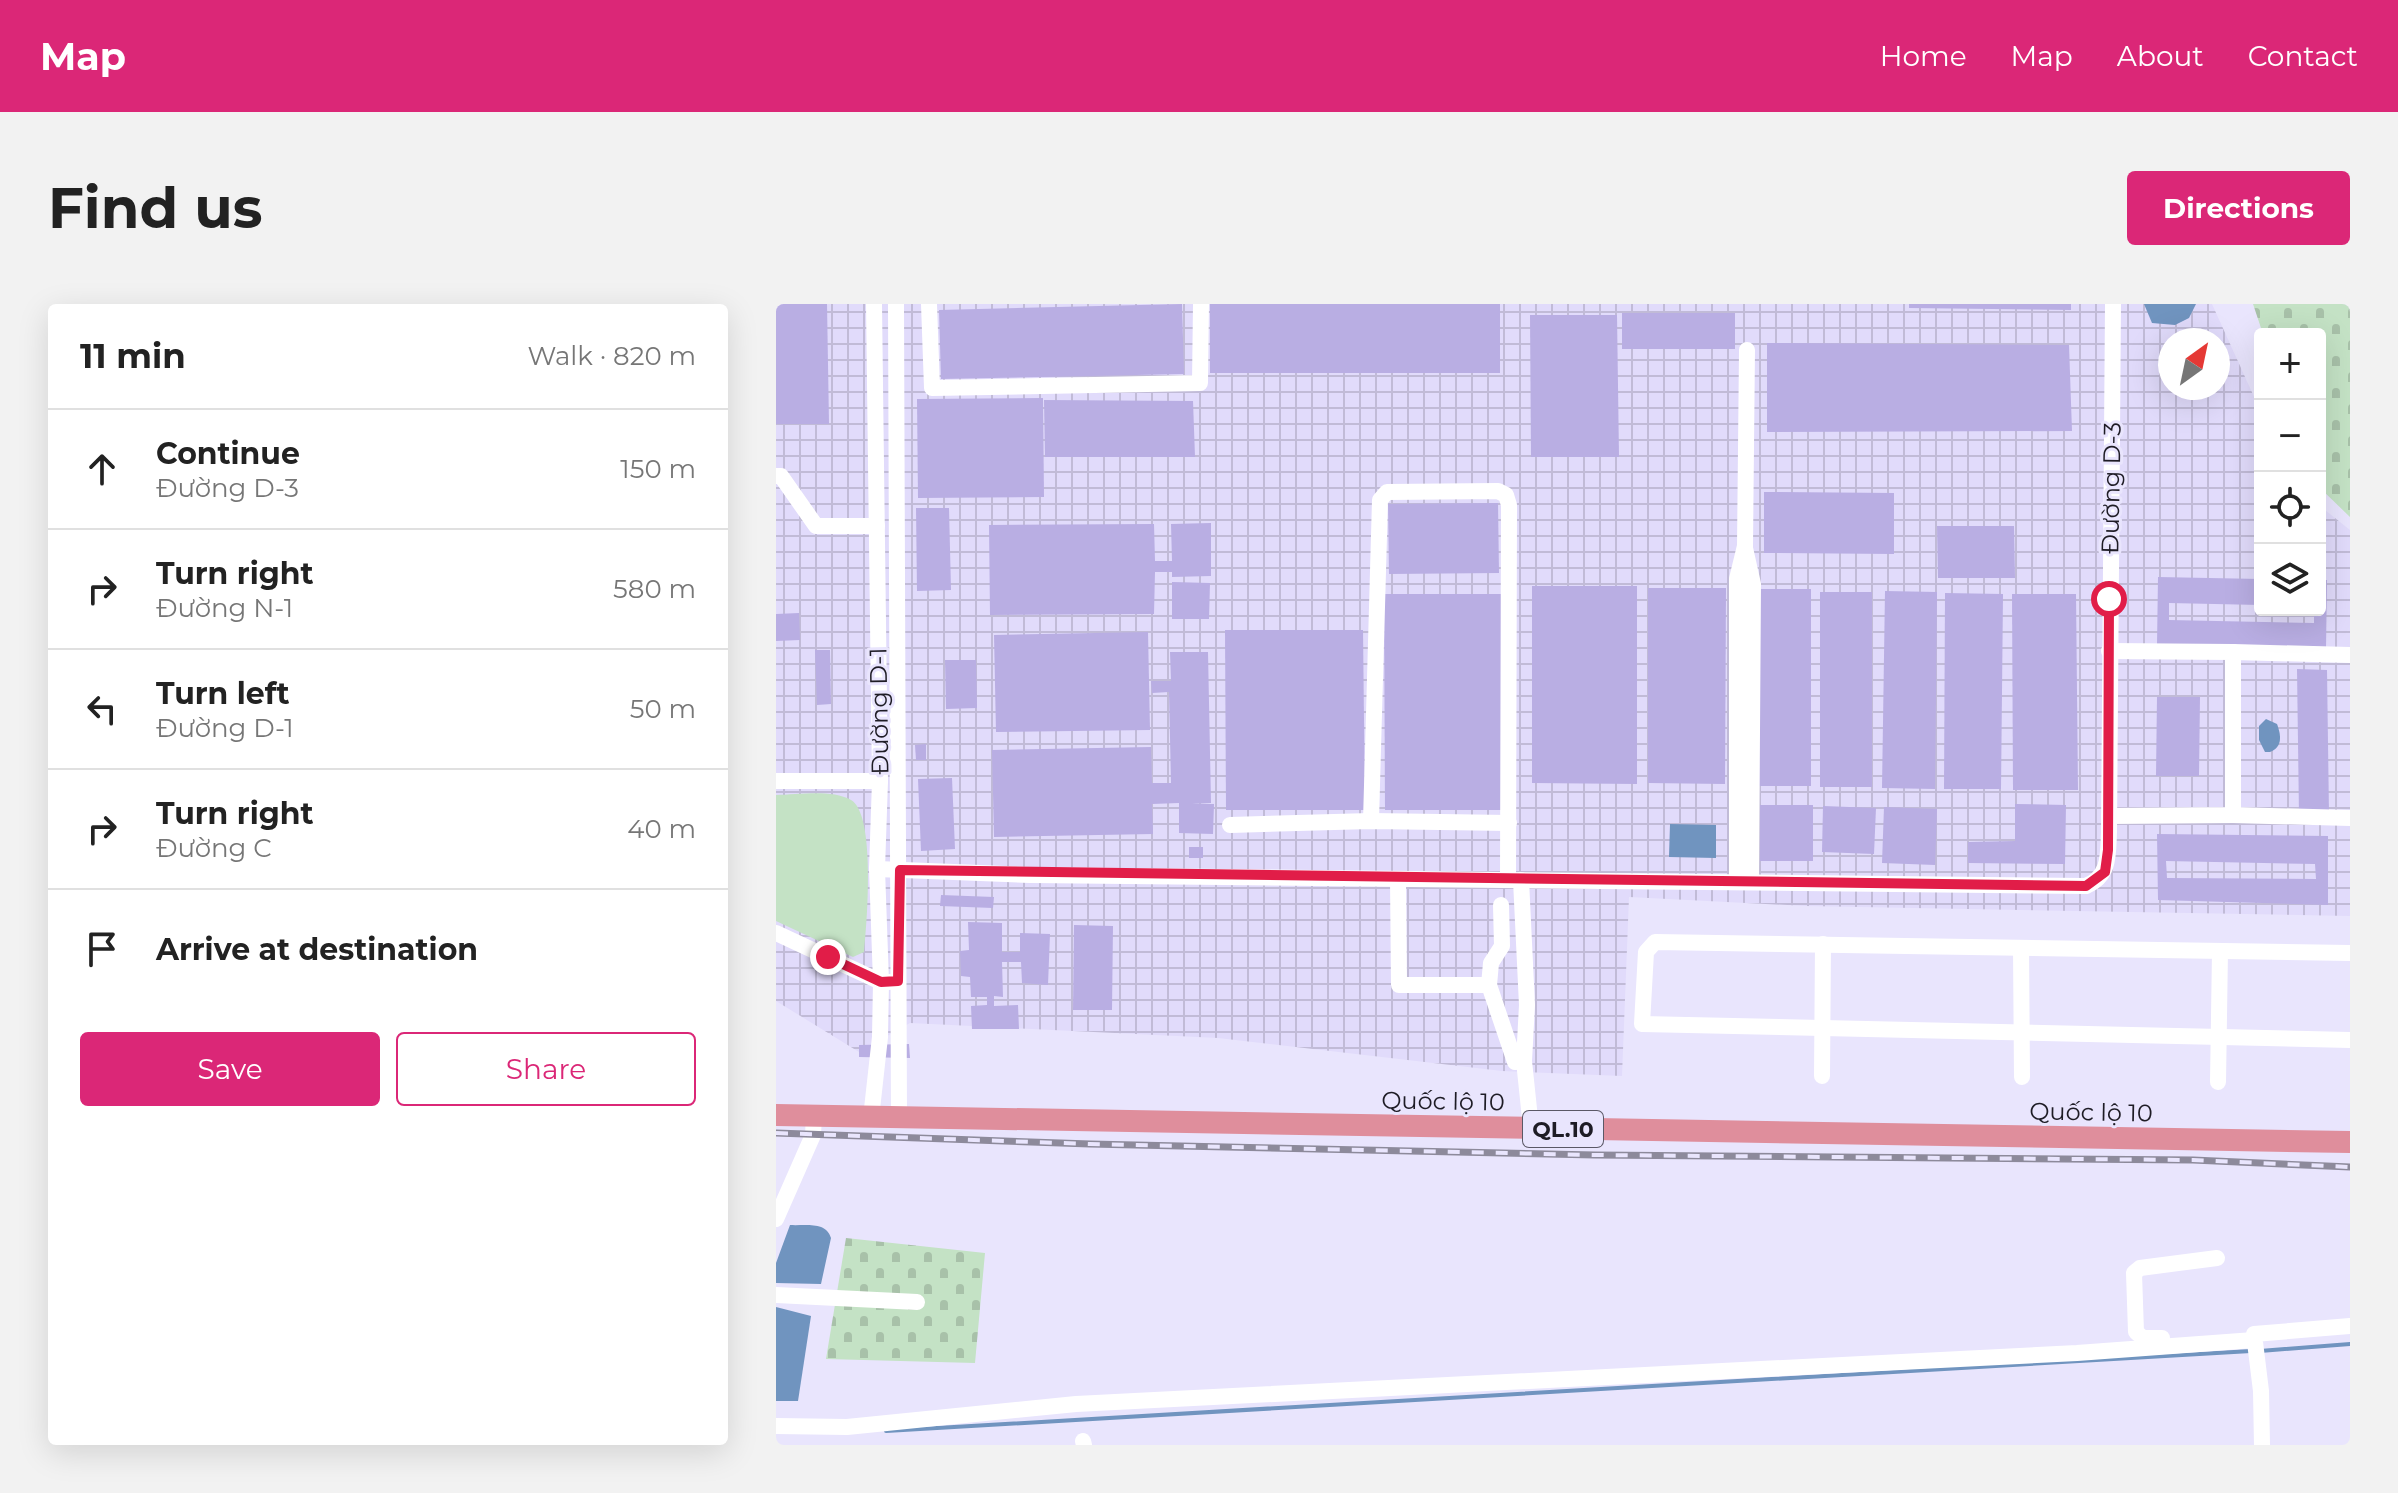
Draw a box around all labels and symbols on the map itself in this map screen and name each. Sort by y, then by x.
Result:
north arrow [2158,328,2230,400]
street label: Đường D-3 [2095,422,2127,554]
route start [2091,581,2127,617]
street label: Đường D-1 [863,647,895,775]
route end [810,939,846,975]
street label: Quốc lộ 10 [1381,1085,1505,1117]
street label: Quốc lộ 10 [2029,1096,2153,1128]
road number: QL.10 [1523,1111,1603,1147]

